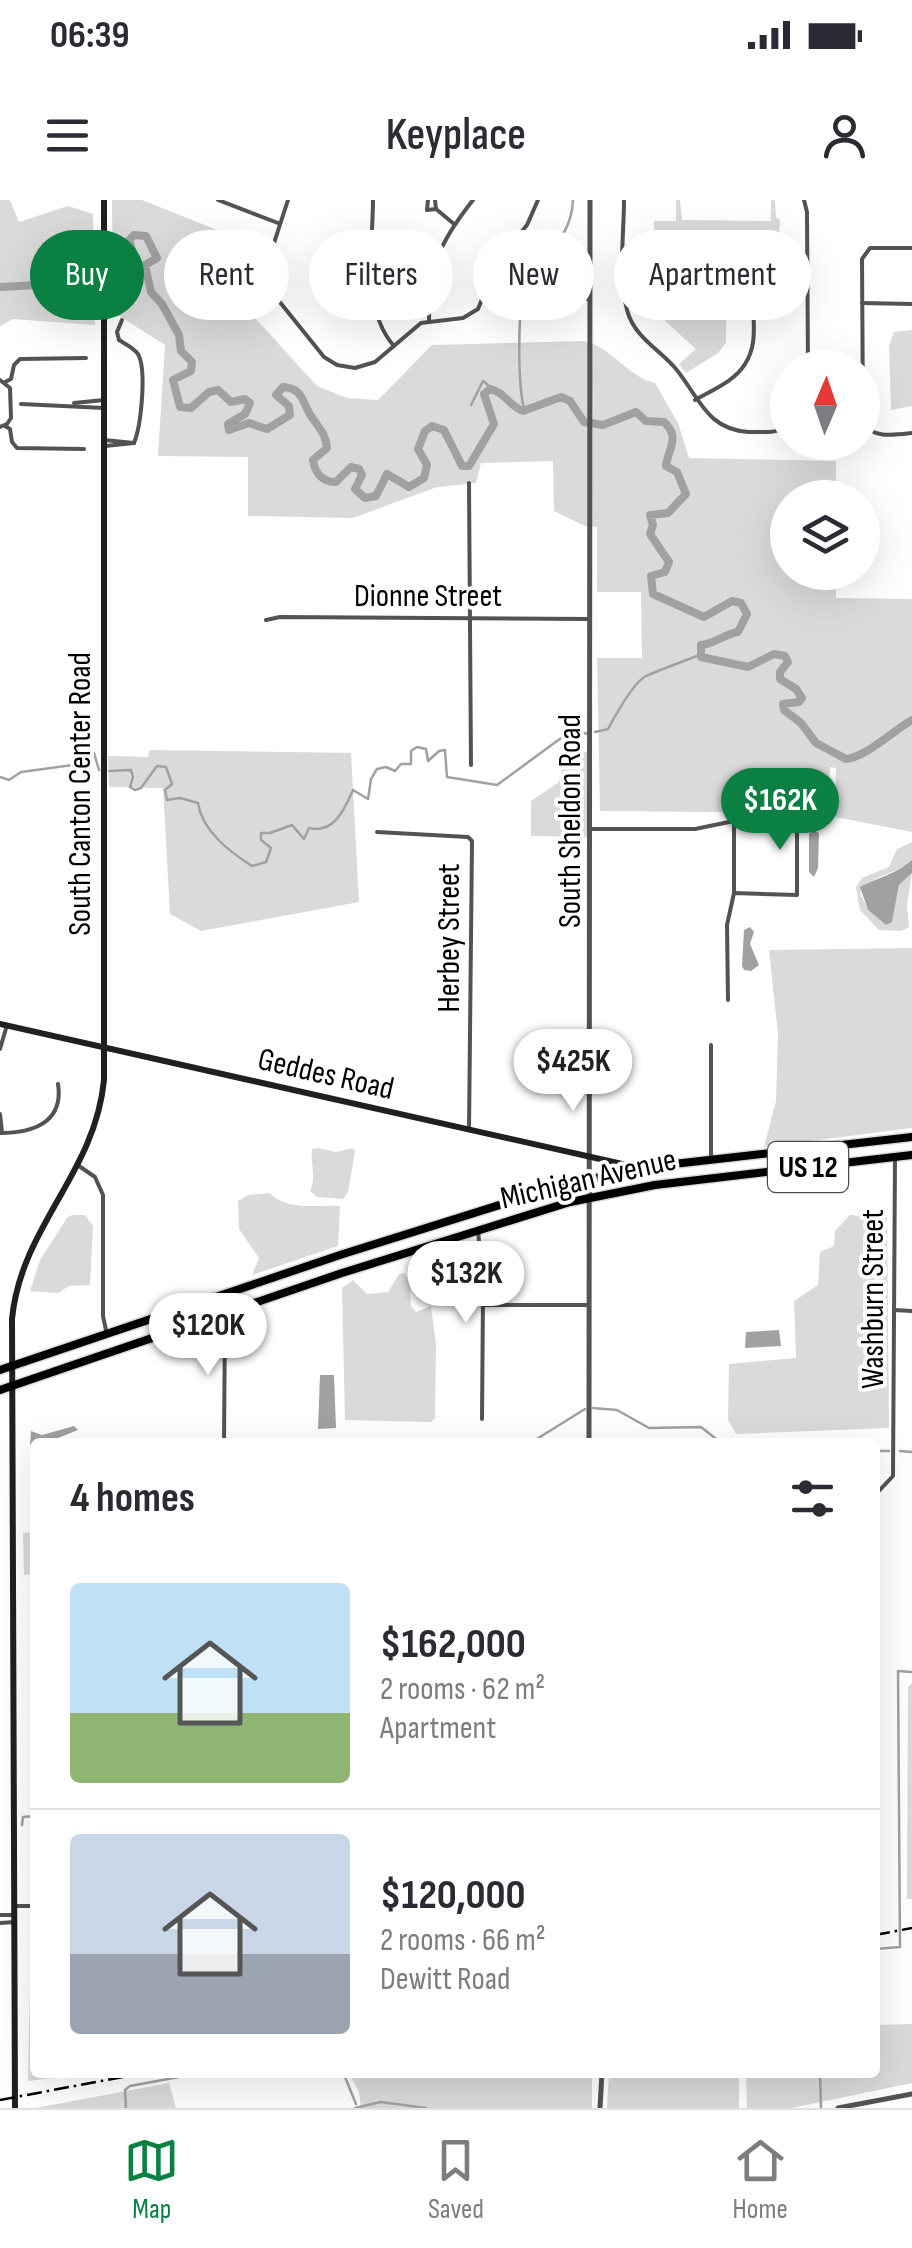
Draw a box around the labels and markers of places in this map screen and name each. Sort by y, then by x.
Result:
pin: $162K [710,768,850,853]
pin: $425K [503,1029,643,1114]
pin: $132K [396,1241,536,1326]
pin: $120K [138,1293,278,1378]

